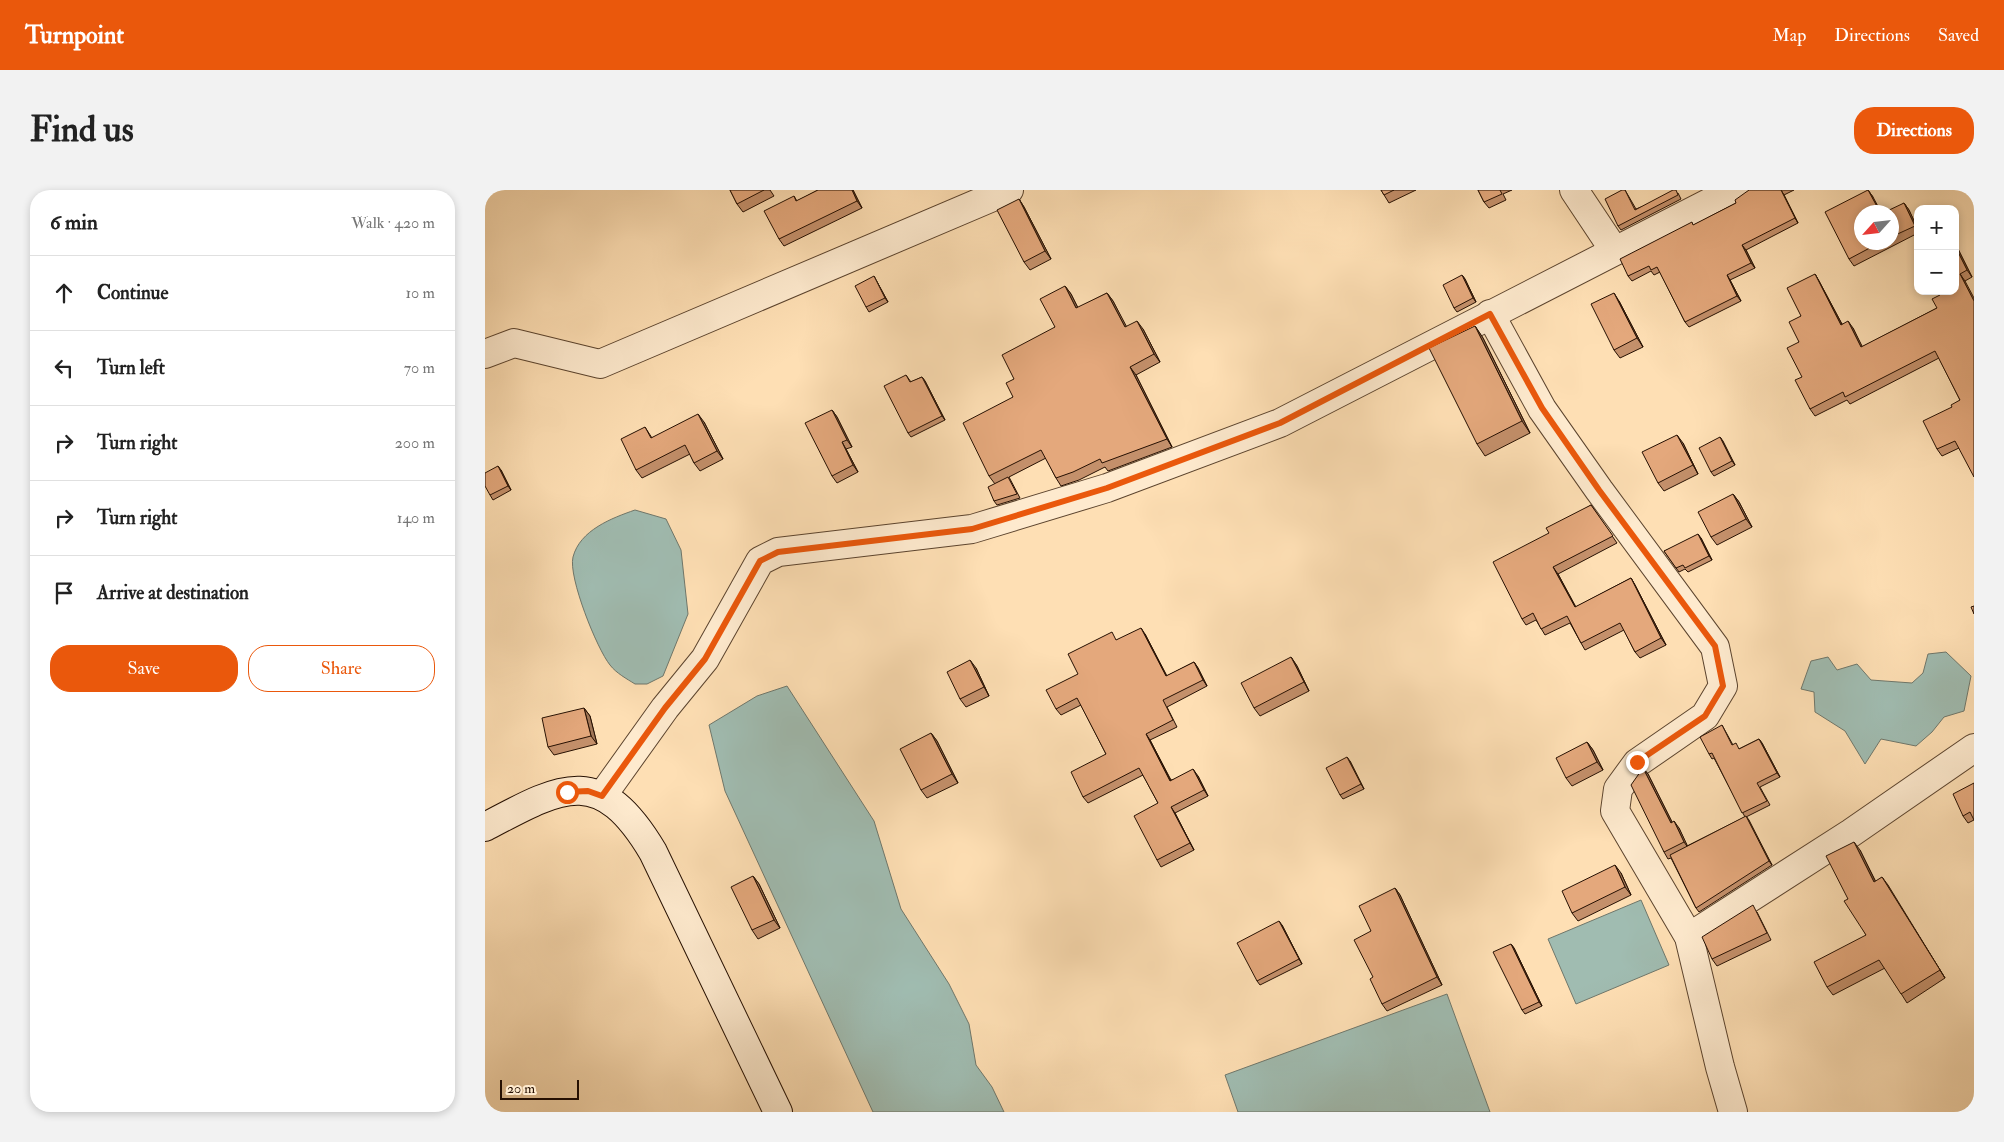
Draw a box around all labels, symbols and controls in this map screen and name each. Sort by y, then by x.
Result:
text: Turnpoint [25,20,124,51]
text: Map [1773,24,1806,47]
text: Directions [1834,24,1910,47]
text: Saved [1938,24,1979,47]
button: Directions [1854,107,1974,154]
text: Find us [30,108,134,152]
north arrow [1854,205,1899,250]
map controls [1914,205,1959,295]
button: + [1914,205,1959,250]
text: 6 min [50,209,98,236]
text: Walk · 420 m [351,213,435,233]
button: − [1914,250,1959,295]
icon: ahead [50,279,78,307]
text: Continue [97,281,168,305]
text: 10 m [405,283,435,303]
icon: left [50,354,78,382]
text: Turn left [97,356,165,380]
text: 70 m [404,358,435,378]
icon: right [50,429,78,457]
text: Turn right [97,431,177,455]
text: 200 m [395,433,435,453]
icon: right [50,504,78,532]
text: Turn right [97,506,177,530]
text: 140 m [397,508,435,528]
icon: arrive [50,579,78,607]
text: Arrive at destination [97,581,249,605]
button: Save [50,645,238,692]
button: Share [248,645,435,692]
route end [1626,751,1649,774]
route start [556,781,579,804]
scale bar [500,1077,579,1100]
text: 20 m [507,1080,535,1097]

